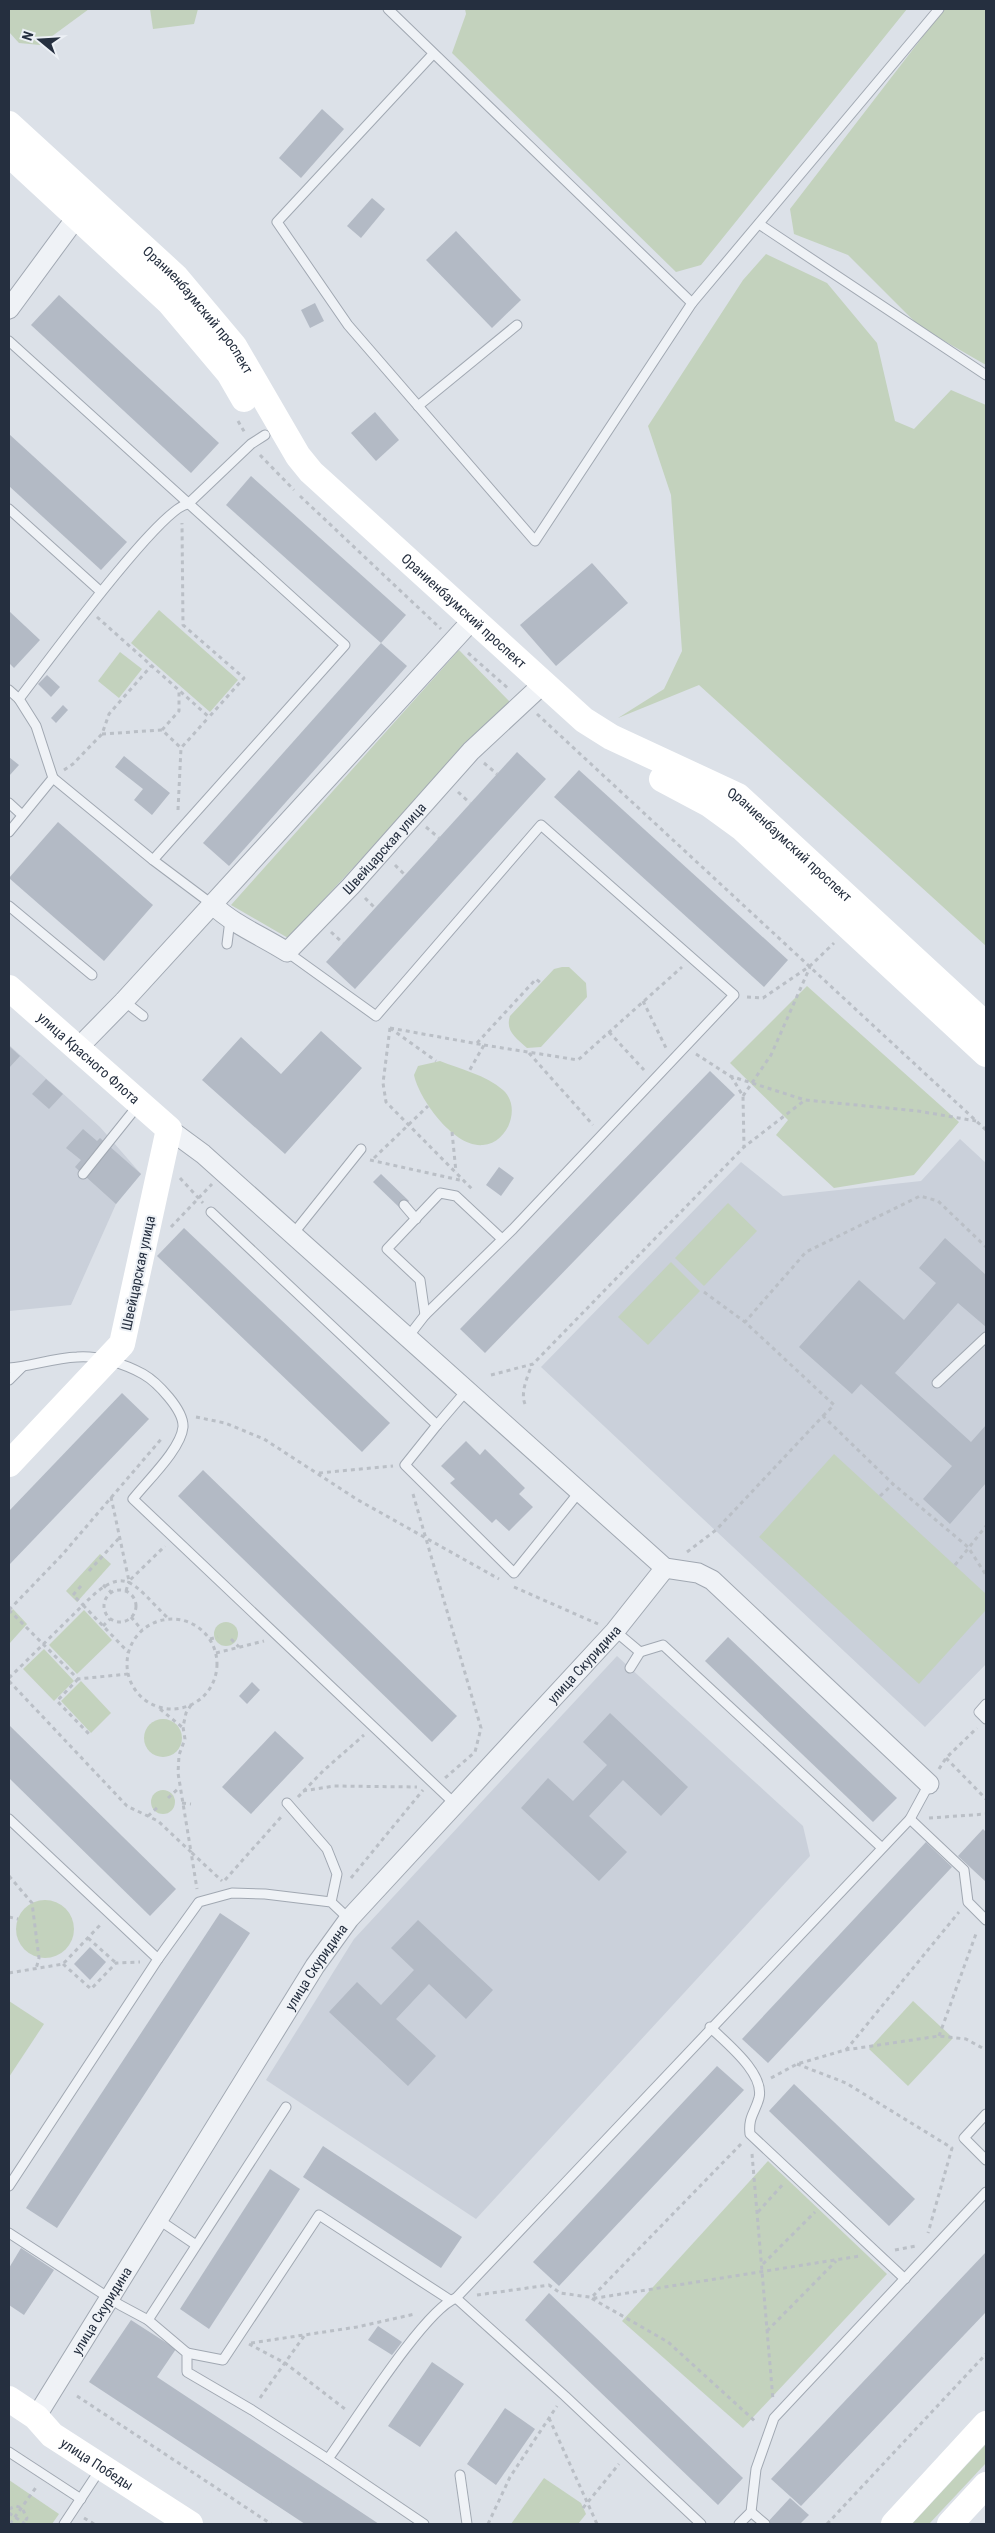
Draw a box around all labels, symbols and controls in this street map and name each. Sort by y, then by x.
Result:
north arrow [15,15,65,65]
text: N [19,29,37,43]
street label: Ораниенбаумский проспект [140,243,256,377]
street label: Ораниенбаумский проспект [398,550,530,672]
street label: Ораниенбаумский проспект [725,784,855,905]
street label: Швейцарская улица [339,799,429,898]
street label: улица Красного Флота [34,1009,143,1107]
street label: Швейцарская улица [118,1214,158,1332]
street label: улица Скуридина [544,1622,624,1707]
street label: улица Скуридина [282,1921,351,2013]
street label: улица Скуридина [69,2264,135,2358]
street label: улица Победы [58,2435,136,2493]

